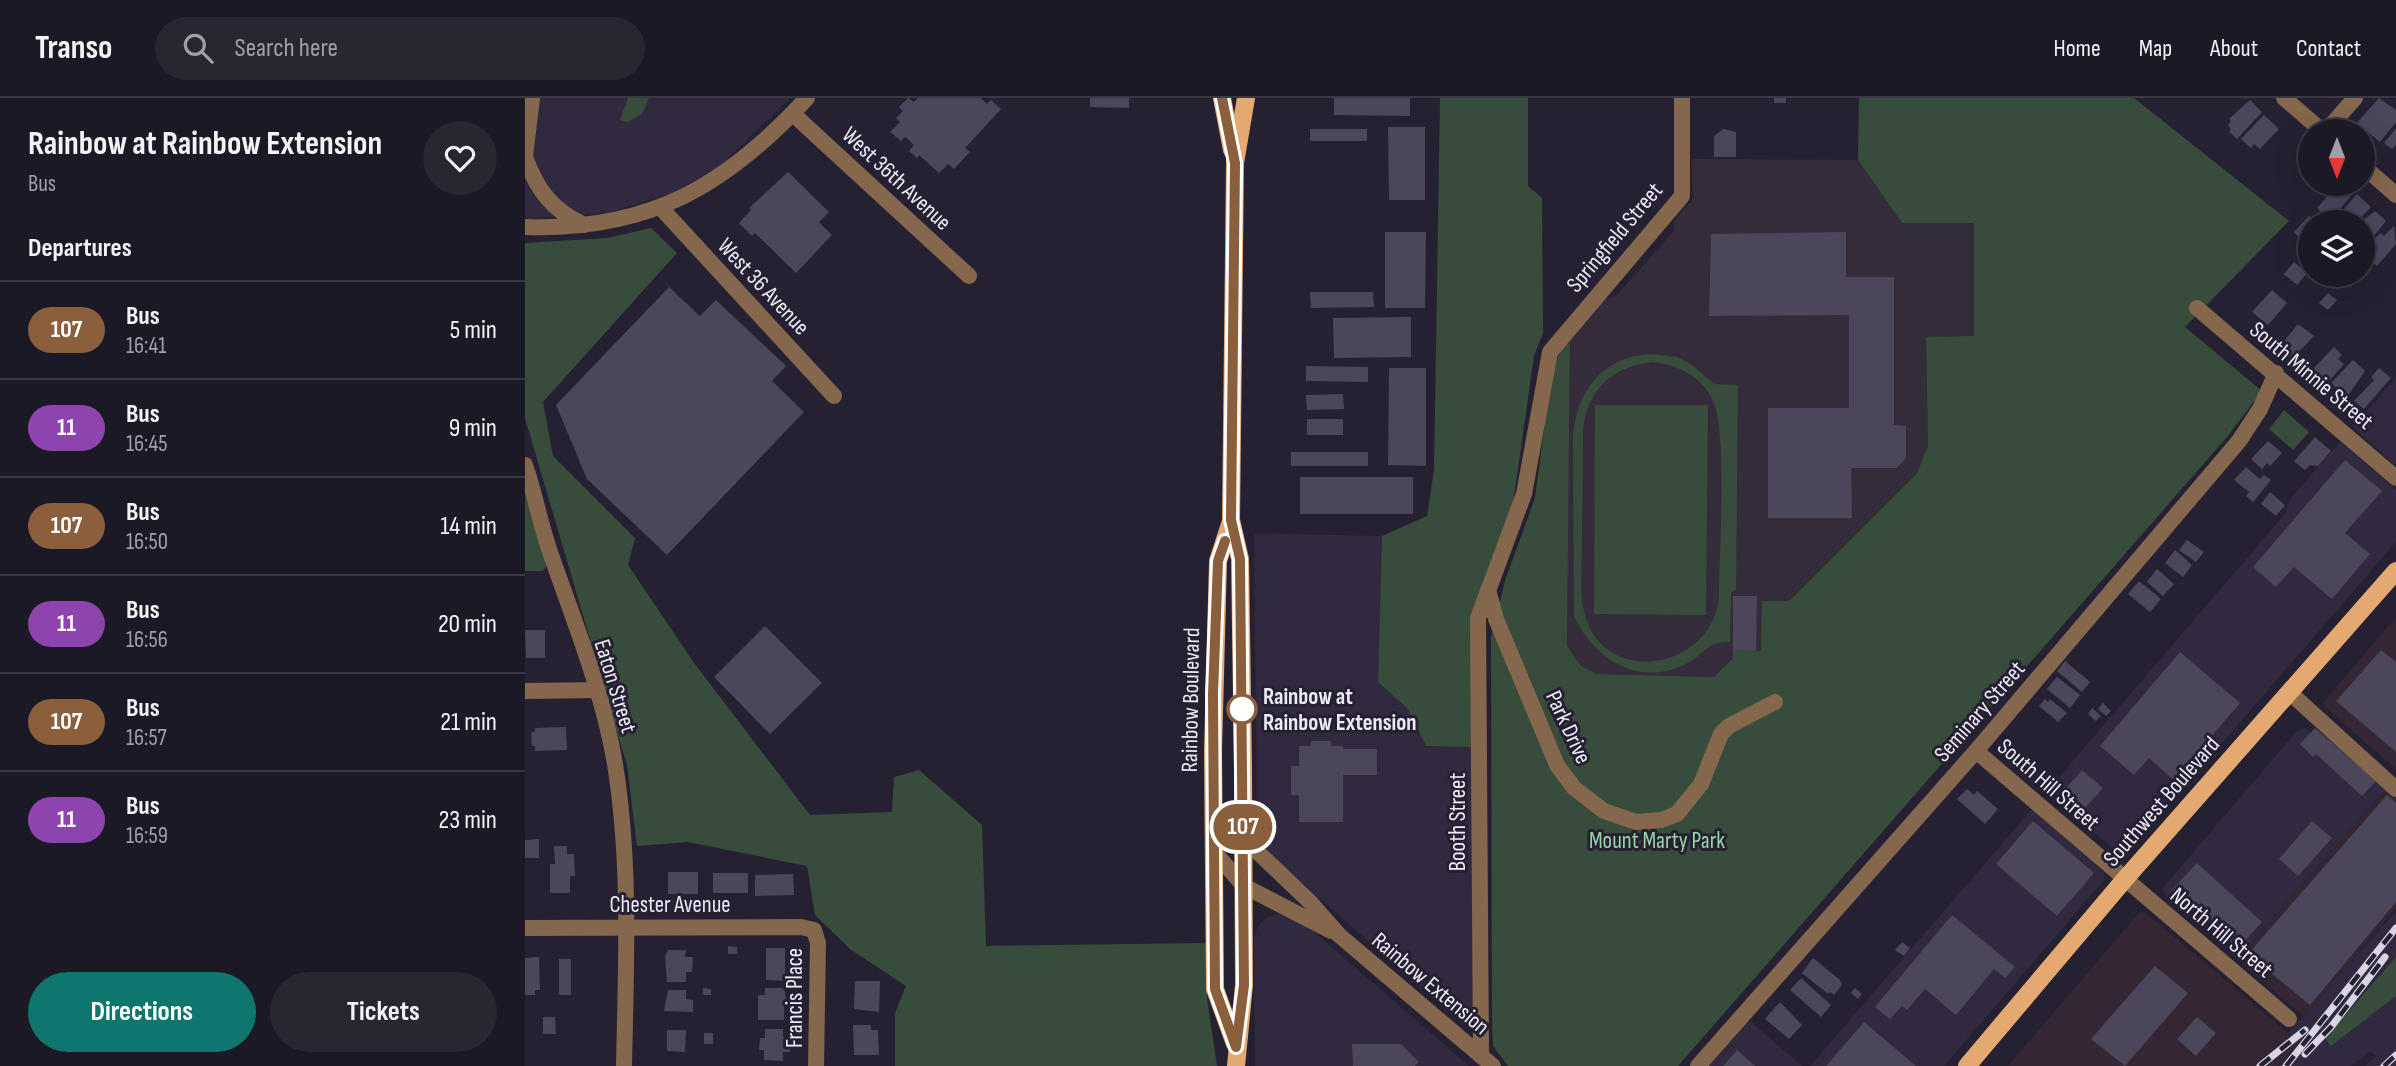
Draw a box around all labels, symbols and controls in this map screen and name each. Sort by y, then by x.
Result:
search box [155,17,645,80]
text: Transo [35,28,113,68]
icon: search [179,29,217,67]
text: Search here [235,33,338,64]
text: Home [2053,34,2101,63]
text: Map [2139,34,2172,63]
text: About [2210,34,2258,63]
text: Contact [2296,34,2361,63]
north arrow [2298,119,2375,196]
map controls [2298,119,2375,287]
button: heart [423,121,497,195]
street label: West 36th Avenue [836,121,957,236]
text: Rainbow at Rainbow Extension [28,124,382,164]
text: Bus [28,170,56,198]
street label: Springfield Street [1561,177,1669,298]
button: layers [2298,210,2375,287]
street label: West 36 Avenue [711,232,815,341]
text: Departures [28,233,132,264]
text: Bus [126,301,160,332]
text: 107 [51,315,82,344]
text: 5 min [450,315,497,346]
street label: South Minnie Street [2244,316,2379,436]
text: 16:41 [126,332,166,360]
text: Bus [126,399,160,430]
text: 11 [57,413,76,442]
text: 9 min [449,413,497,444]
text: 16:45 [126,430,167,458]
text: Bus [126,497,160,528]
text: 107 [51,511,82,540]
text: 14 min [440,511,497,542]
text: 16:50 [126,528,168,556]
text: Bus [126,595,160,626]
text: 11 [57,609,76,638]
text: 20 min [438,609,497,640]
text: 16:56 [126,626,168,654]
street label: Rainbow Boulevard [1176,627,1206,773]
street label: Eaton Street [588,636,643,736]
street label: Seminary Street [1928,655,2031,768]
place label: Rainbow at Rainbow Extension [1263,683,1417,737]
street label: Park Drive [1539,686,1597,768]
text: Bus [126,693,160,724]
marker: Rainbow at Rainbow Extension [1227,694,1257,724]
text: 107 [51,707,82,736]
text: 21 min [440,707,497,738]
text: 16:57 [126,724,167,752]
street label: Southwest Boulevard [2098,731,2226,872]
street label: South Hill Street [1992,733,2105,837]
street label: Booth Street [1444,773,1472,871]
text: Bus [126,791,160,822]
line badge: 107 [1203,804,1283,850]
text: 11 [57,805,76,834]
text: 23 min [439,805,497,836]
text: 107 [1227,812,1259,841]
text: 16:59 [126,822,168,850]
park label: Mount Marty Park [1589,827,1725,855]
street label: North Hill Street [2164,882,2278,984]
street label: Chester Avenue [609,891,731,919]
street label: Rainbow Extension [1366,927,1495,1041]
street label: Francis Place [781,948,809,1048]
button: Directions [28,972,256,1052]
button: Tickets [270,972,497,1052]

